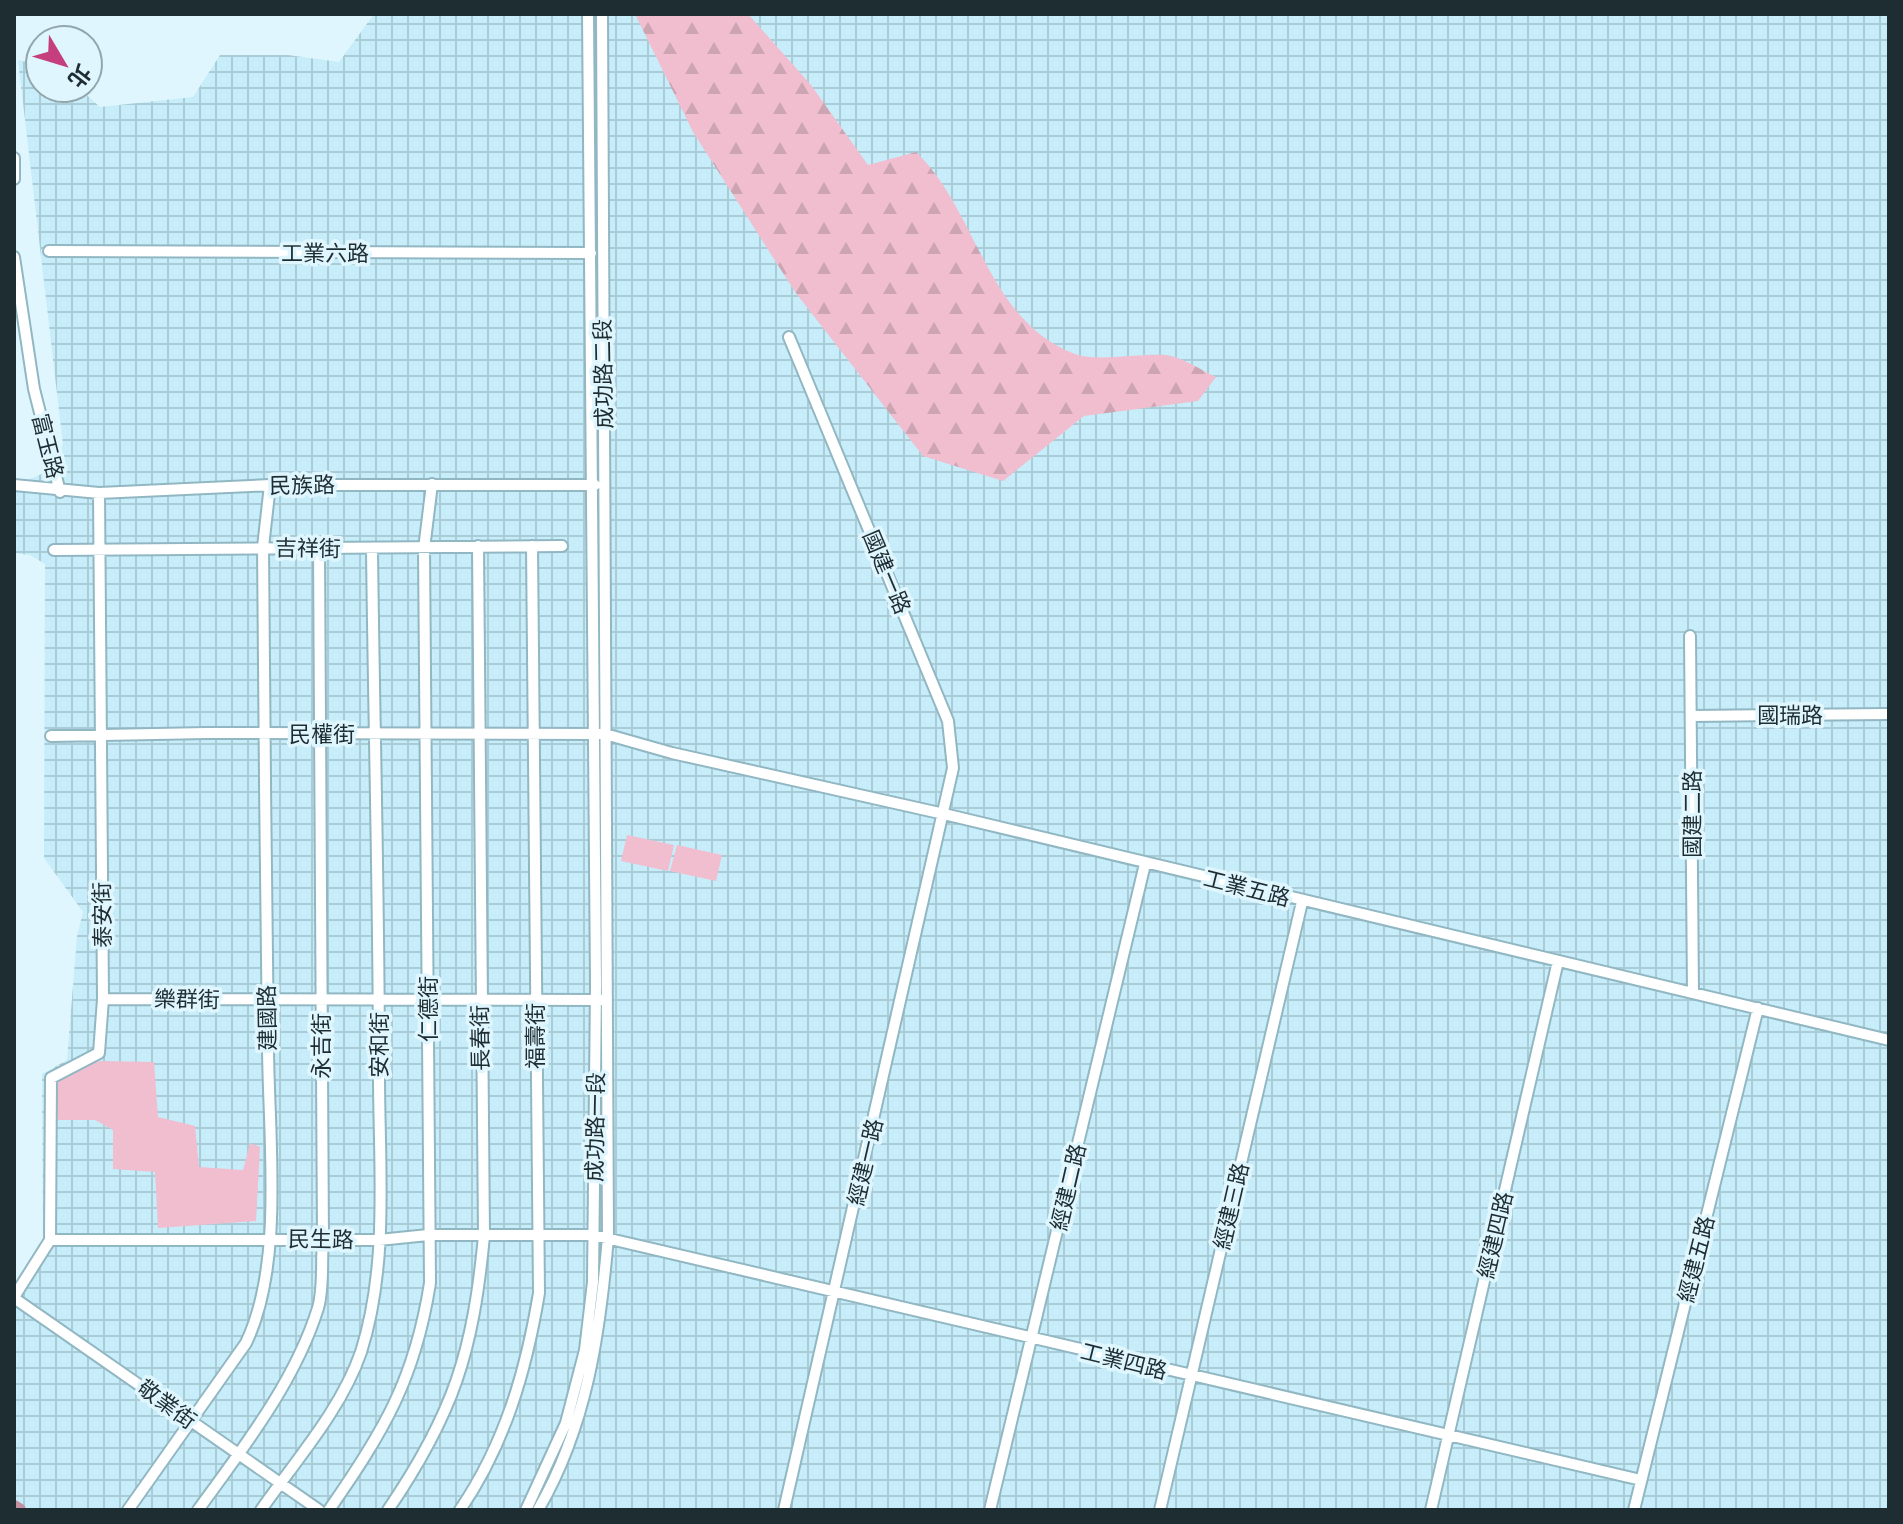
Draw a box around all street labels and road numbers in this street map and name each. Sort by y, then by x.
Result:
street label: 工業六路 [281,241,369,267]
street label: 成功路二段 [590,319,618,429]
street label: 富玉路 [26,411,68,481]
street label: 民族路 [269,472,335,500]
street label: 國建一路 [857,527,915,618]
street label: 吉祥街 [275,535,341,563]
street label: 國瑞路 [1757,703,1823,729]
street label: 民權街 [289,722,355,748]
street label: 國建二路 [1680,770,1706,858]
street label: 工業五路 [1201,866,1293,912]
street label: 泰安街 [89,882,117,948]
street label: 仁德街 [416,976,442,1042]
street label: 建國路 [254,985,282,1051]
street label: 樂群街 [154,986,220,1014]
street label: 福壽街 [523,1003,549,1069]
street label: 長春街 [467,1005,495,1071]
street label: 安和街 [367,1012,393,1078]
street label: 永吉街 [309,1013,335,1079]
street label: 成功路一段 [582,1072,610,1182]
street label: 經建一路 [843,1116,889,1208]
street label: 經建二路 [1046,1141,1092,1233]
street label: 經建三路 [1209,1160,1255,1252]
street label: 經建四路 [1473,1189,1519,1281]
street label: 經建五路 [1674,1213,1720,1305]
street label: 民生路 [288,1226,354,1254]
street label: 工業四路 [1078,1339,1170,1385]
street label: 敬業街 [132,1375,201,1435]

